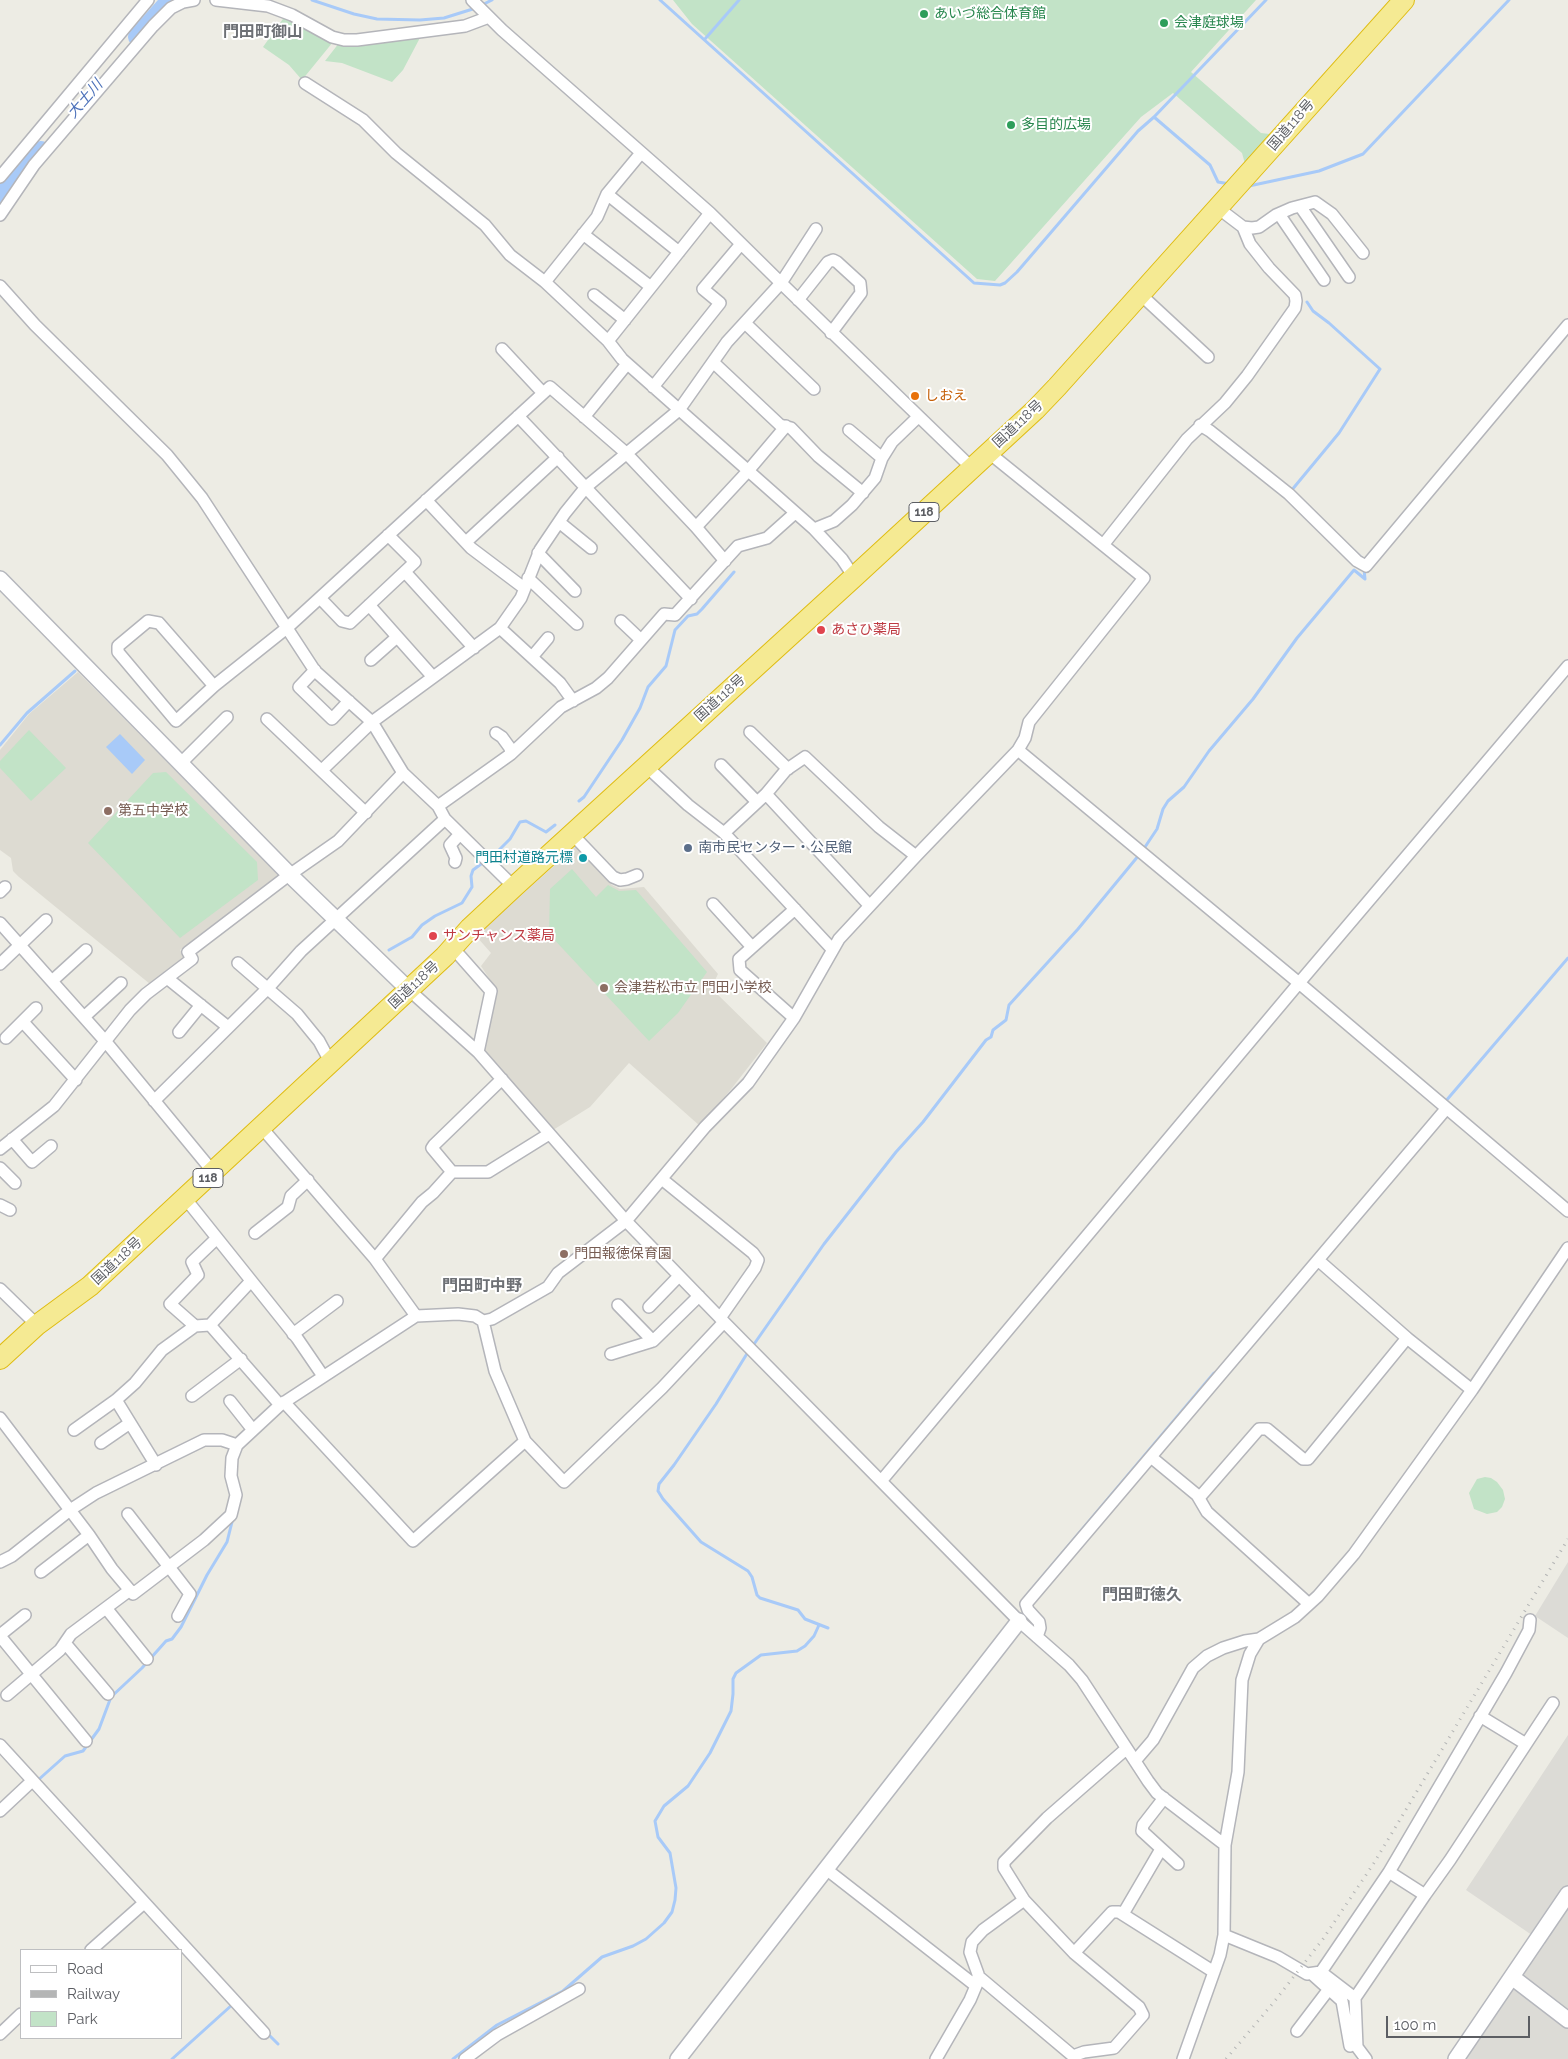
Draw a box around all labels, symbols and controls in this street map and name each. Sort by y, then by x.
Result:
place label: あいづ総合体育館 [934,6,1046,22]
marker: あいづ総合体育館 [918,8,930,20]
place label: 会津庭球場 [1174,15,1244,31]
marker: 会津庭球場 [1158,17,1170,29]
district label: 門田町御山 [223,22,303,42]
water label: 大土川 [63,76,107,122]
street label: 国道118号 [1264,96,1318,154]
place label: 多目的広場 [1021,117,1091,133]
marker: 多目的広場 [1005,119,1017,131]
place label: しおえ [925,388,967,404]
marker: しおえ [909,390,921,402]
street label: 国道118号 [989,397,1047,451]
road number: 118 [909,502,939,522]
place label: あさひ薬局 [831,622,901,638]
marker: あさひ薬局 [815,624,827,636]
street label: 国道118号 [691,671,749,725]
place label: 第五中学校 [118,803,188,819]
marker: 第五中学校 [102,805,114,817]
place label: 南市民センター・公民館 [698,840,852,856]
marker: 南市民センター・公民館 [682,842,694,854]
place label: 門田村道路元標 [475,850,573,866]
marker: 門田村道路元標 [577,852,589,864]
place label: サンチャンス薬局 [443,928,555,944]
marker: サンチャンス薬局 [427,930,439,942]
street label: 国道118号 [385,958,443,1012]
place label: 会津若松市立 門田小学校 [614,980,772,996]
marker: 会津若松市立 門田小学校 [598,982,610,994]
road number: 118 [193,1168,223,1188]
street label: 国道118号 [88,1234,146,1288]
place label: 門田報徳保育園 [574,1246,672,1262]
marker: 門田報徳保育園 [558,1248,570,1260]
district label: 門田町中野 [442,1276,522,1296]
district label: 門田町徳久 [1102,1585,1182,1605]
legend [20,1949,182,2039]
text: Road [67,1960,103,1978]
text: Railway [67,1985,120,2003]
scale bar [1388,2006,1532,2038]
text: Park [67,2010,98,2028]
text: 100 m [1394,2016,1436,2034]

